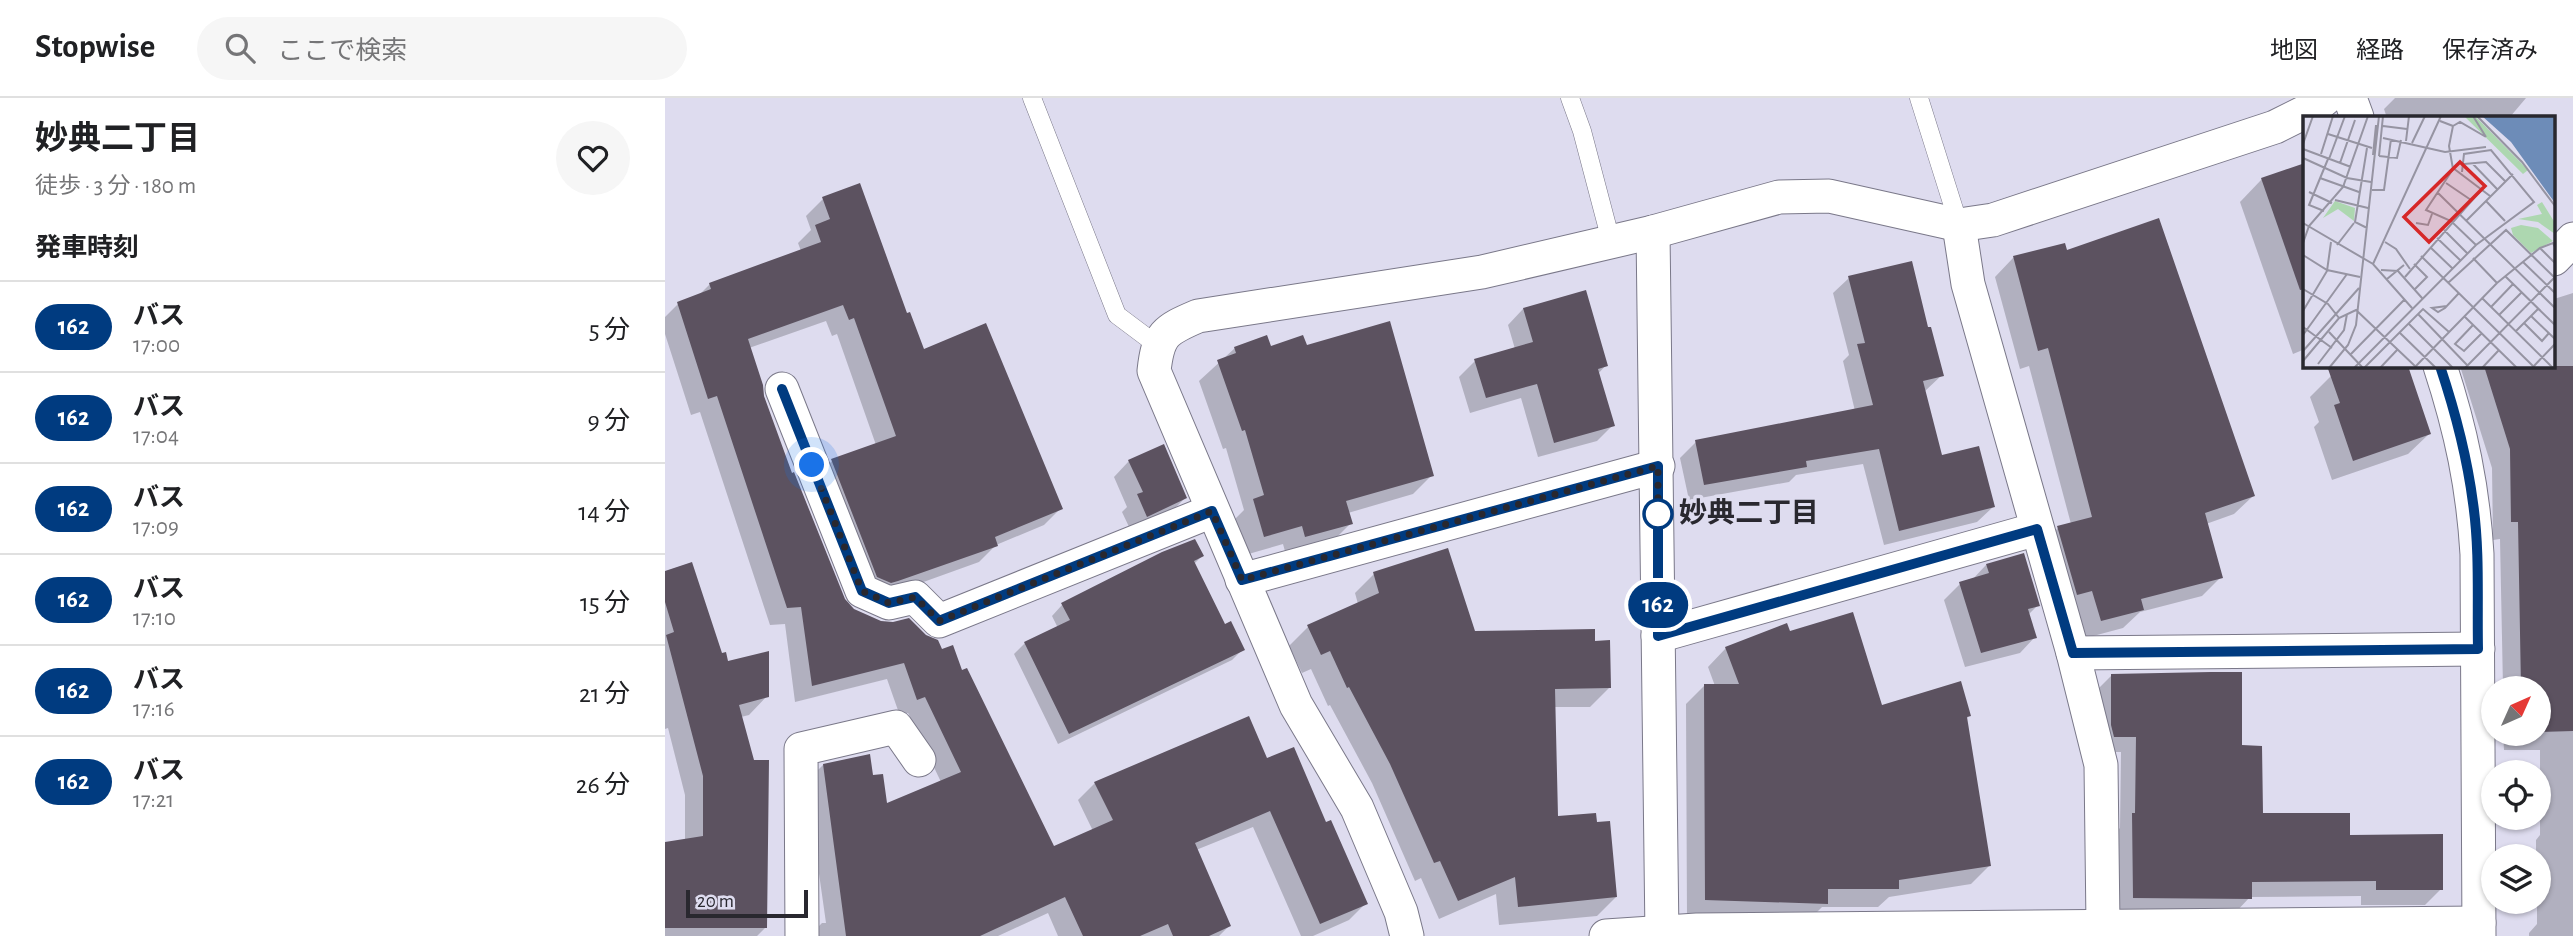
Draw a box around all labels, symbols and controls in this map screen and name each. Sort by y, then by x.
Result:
search box [197,17,687,80]
icon: search [221,29,259,67]
text: Stopwise [35,31,155,64]
text: ここで検索 [277,38,407,64]
text: 地図 [2270,39,2318,63]
text: 経路 [2356,39,2404,63]
text: 保存済み [2442,39,2538,63]
inset map [2303,116,2555,368]
button: heart [556,121,630,195]
text: 妙典二丁目 [35,123,200,156]
text: 徒歩 · 3 分 · 180 m [35,175,196,198]
text: 発車時刻 [35,235,139,261]
text: バス [133,303,185,329]
text: 162 [58,315,89,339]
text: 5 分 [589,317,630,343]
text: 17:00 [133,334,180,357]
text: バス [133,394,185,420]
text: 162 [58,406,89,430]
text: 9 分 [587,408,630,434]
text: 17:04 [133,425,179,448]
your location [794,447,829,482]
text: バス [133,485,185,511]
text: 162 [58,497,89,521]
place label: 妙典二丁目 [1679,497,1819,528]
text: 14 分 [578,499,630,525]
marker: 妙典二丁目 [1643,499,1673,529]
text: 17:09 [133,516,179,539]
text: バス [133,576,185,602]
line badge: 162 [1618,582,1698,628]
text: 162 [58,588,89,612]
text: 15 分 [580,590,630,616]
text: 162 [1642,593,1674,617]
text: 17:10 [133,607,176,630]
text: バス [133,667,185,693]
north arrow [2481,676,2551,746]
map controls [2481,676,2551,914]
text: 162 [58,679,89,703]
text: 21 分 [579,681,630,707]
text: 17:16 [133,698,175,721]
text: バス [133,758,185,784]
button: locate [2481,760,2551,830]
text: 162 [58,770,89,794]
text: 26 分 [576,772,630,798]
text: 17:21 [133,789,174,812]
button: layers [2481,844,2551,914]
scale bar [686,887,809,919]
text: 20 m [697,892,734,911]

